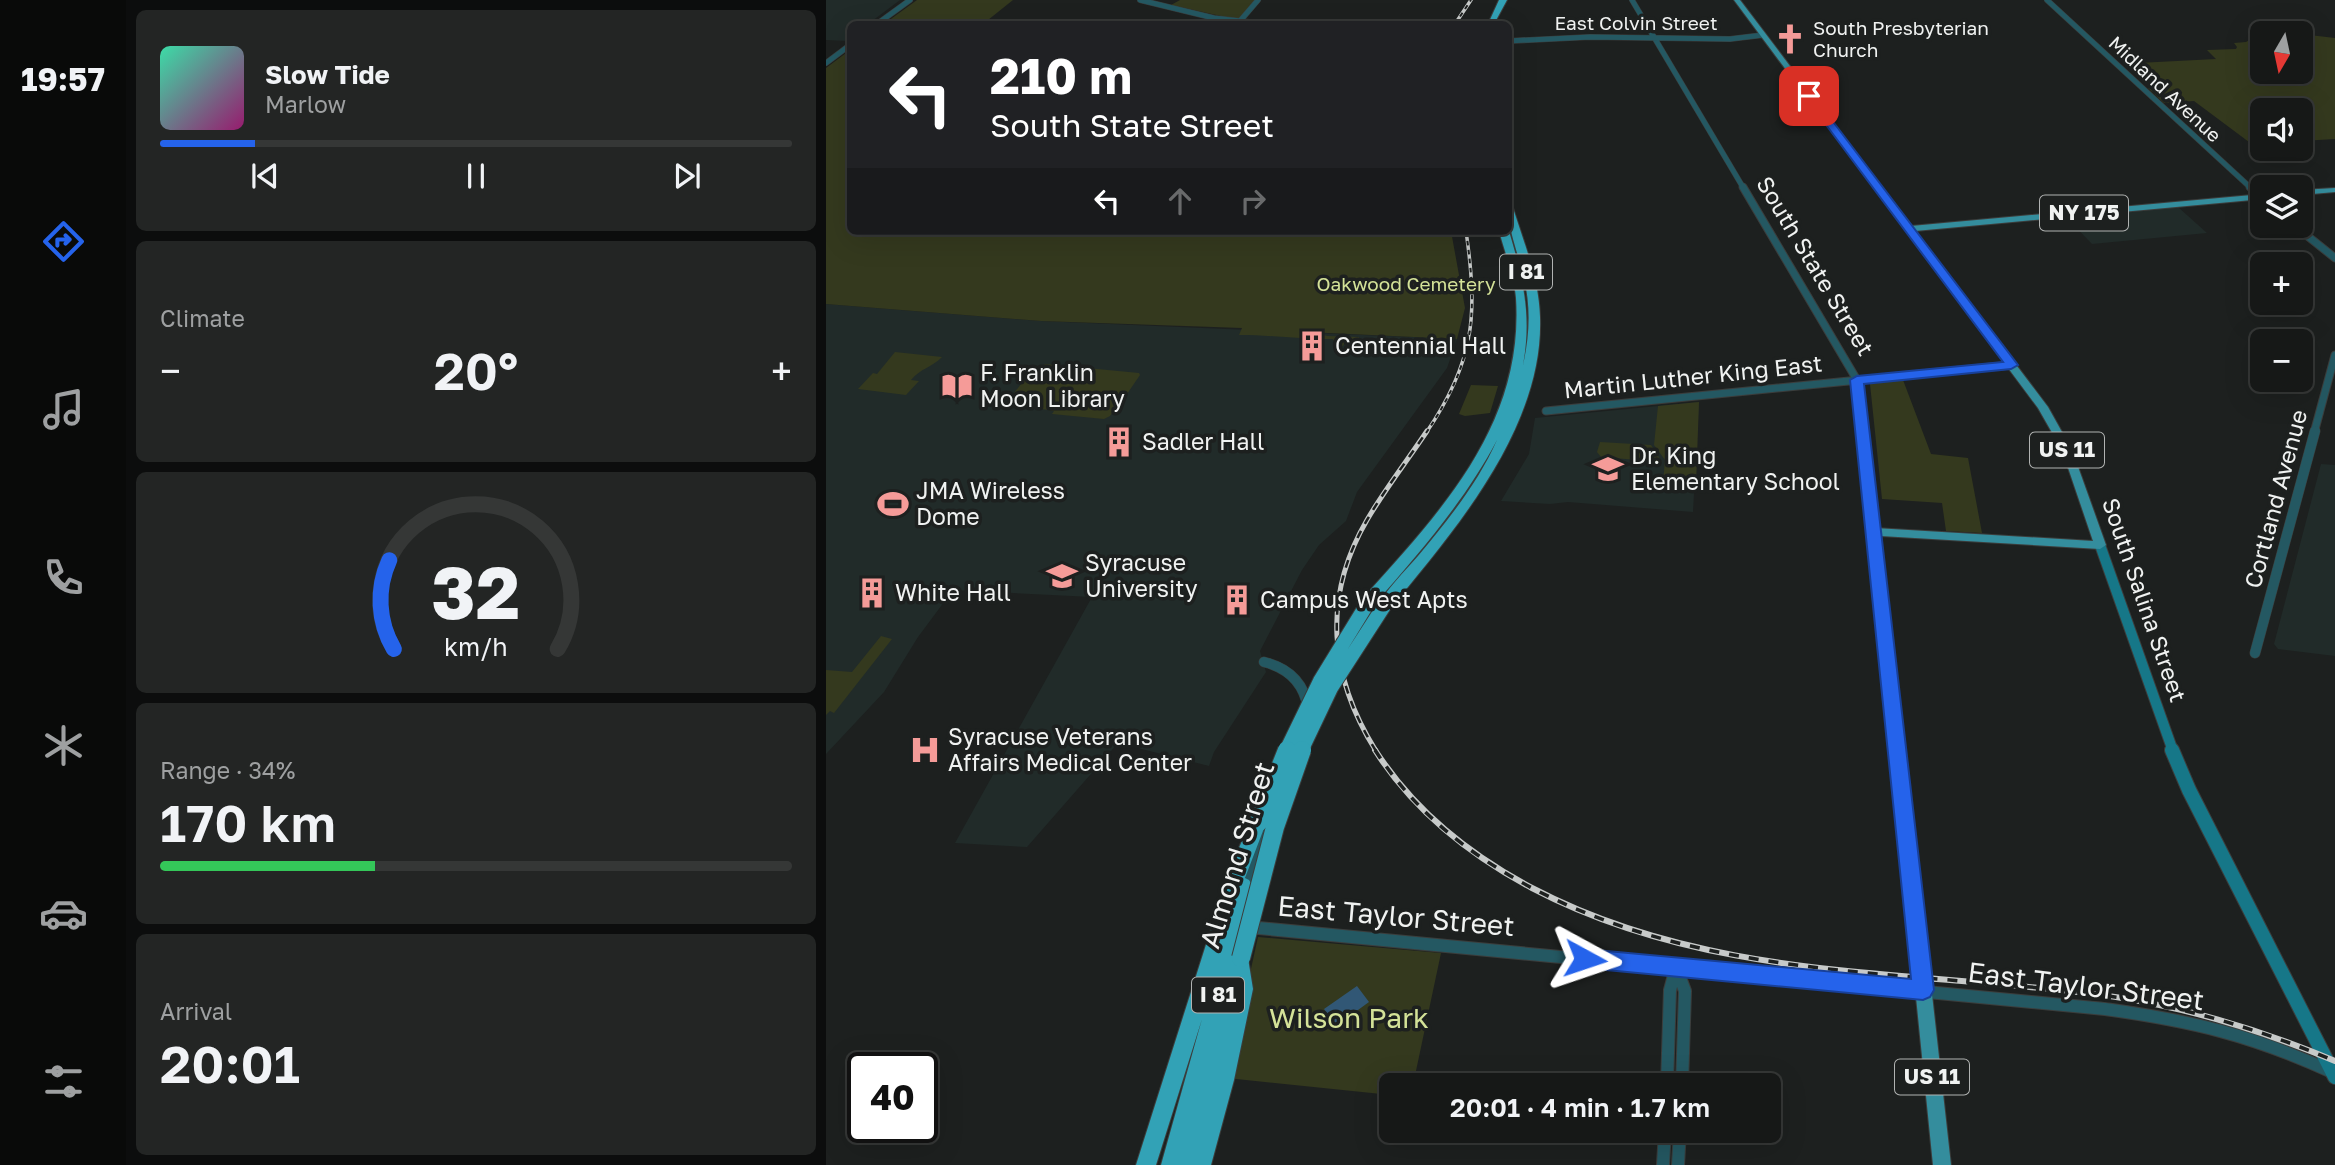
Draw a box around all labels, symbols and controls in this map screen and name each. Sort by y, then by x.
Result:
street label: East Colvin Street [1555,11,1717,34]
place label: South Presbyterian Church [1813,16,1989,61]
north arrow [2250,21,2314,84]
map controls [2250,21,2313,392]
church icon: South Presbyterian Church [1773,22,1807,56]
street label: Midland Avenue [2104,31,2226,147]
text: 210 m [990,46,1132,105]
icon: left [875,49,966,140]
text: Slow Tide [265,59,390,90]
text: 19:57 [21,60,105,98]
pin [1779,66,1839,126]
icon: arrive [1790,77,1828,115]
text: Marlow [265,90,346,118]
button: sound [2250,98,2313,161]
text: South State Street [990,106,1274,144]
icon: previous [246,157,284,195]
icon: pause [457,157,495,195]
icon: next [668,157,706,195]
street label: South State Street [1751,171,1880,360]
button: layers [2250,175,2313,238]
icon: left [1088,182,1126,220]
icon: ahead [1161,182,1199,220]
icon: right [1234,182,1272,220]
road number: NY 175 [2040,196,2128,230]
icon: directions [39,217,88,266]
button: + [2250,252,2313,315]
road number: I 81 [1500,254,1552,290]
park label: Oakwood Cemetery [1316,272,1496,295]
text: Climate [160,304,245,332]
building icon: Centennial Hall [1295,329,1329,363]
button: − [2250,329,2313,392]
place label: Centennial Hall [1335,331,1506,359]
text: 20° [434,339,518,401]
text: − [160,348,181,393]
text: + [771,348,792,393]
street label: Martin Luther King East [1562,349,1823,404]
place label: F. Franklin Moon Library [980,358,1125,412]
library icon: F. Franklin Moon Library [940,369,974,403]
icon: music [39,385,88,434]
street label: Cortland Avenue [2238,406,2312,591]
building icon: Sadler Hall [1102,425,1136,459]
place label: Sadler Hall [1142,427,1264,455]
road number: US 11 [2030,433,2104,468]
place label: Dr. King Elementary School [1631,441,1840,495]
school or university icon: Dr. King Elementary School [1591,452,1625,486]
place label: JMA Wireless Dome [916,476,1065,530]
sports icon: JMA Wireless Dome [876,487,910,521]
street label: South Salina Street [2097,494,2193,705]
text: 32 [432,548,520,635]
place label: Syracuse University [1085,548,1198,602]
icon: phone [39,553,88,602]
school or university icon: Syracuse University [1045,559,1079,593]
building icon: White Hall [855,576,889,610]
place label: White Hall [895,578,1011,606]
building icon: Campus West Apts [1220,583,1254,617]
place label: Campus West Apts [1260,585,1468,613]
text: km/h [444,630,508,661]
icon: climate [39,721,88,770]
place label: Syracuse Veterans Affairs Medical Center [948,722,1192,776]
hospital icon: Syracuse Veterans Affairs Medical Center [908,733,942,767]
text: Range · 34% [160,756,295,784]
street label: Almond Street [1193,758,1281,952]
text: 170 km [160,791,336,853]
icon: car [39,889,88,938]
street label: East Taylor Street [1276,889,1516,942]
position arrow [1548,922,1622,996]
street label: East Taylor Street [1966,955,2206,1016]
road number: I 81 [1192,978,1244,1012]
text: Arrival [160,997,232,1025]
park label: Wilson Park [1269,1001,1429,1034]
text: 20:01 [160,1032,300,1094]
speed limit sign: 40 [847,1052,938,1143]
icon: filters [39,1057,88,1106]
road number: US 11 [1895,1060,1969,1094]
text: 20:01 · 4 min · 1.7 km [1450,1092,1710,1123]

